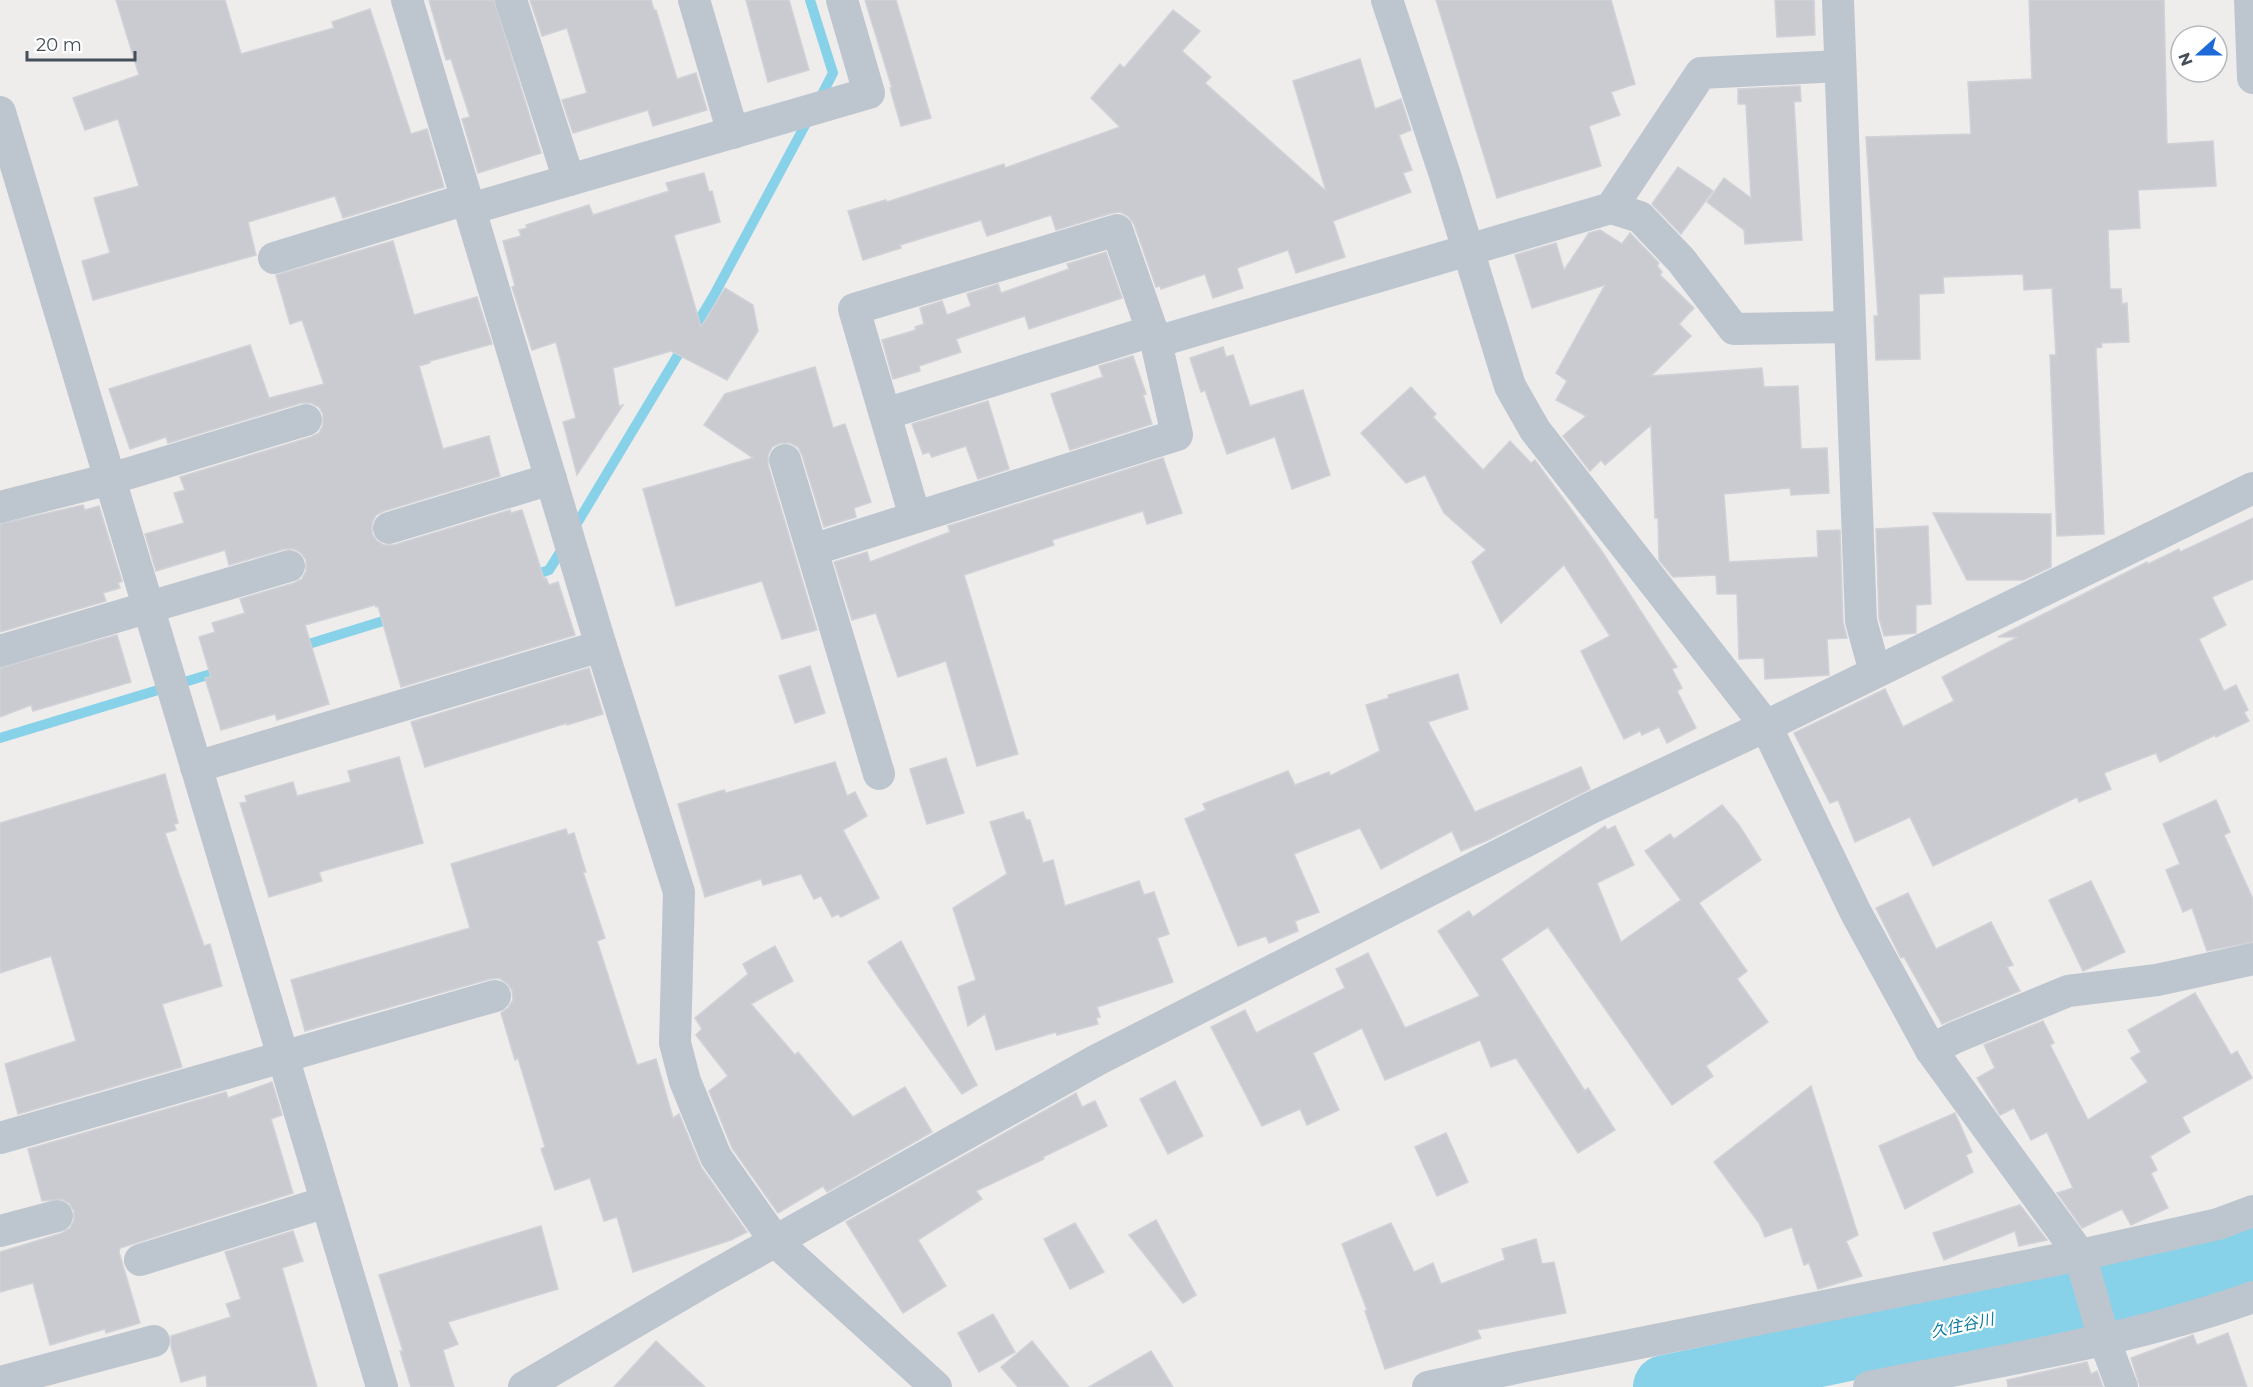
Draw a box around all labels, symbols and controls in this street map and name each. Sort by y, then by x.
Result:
scale bar [27,24,135,62]
north arrow [2169,24,2229,84]
text: 20 m [36,34,82,56]
text: N [2174,50,2197,69]
water label: 久住谷川 [1929,1309,1997,1341]

